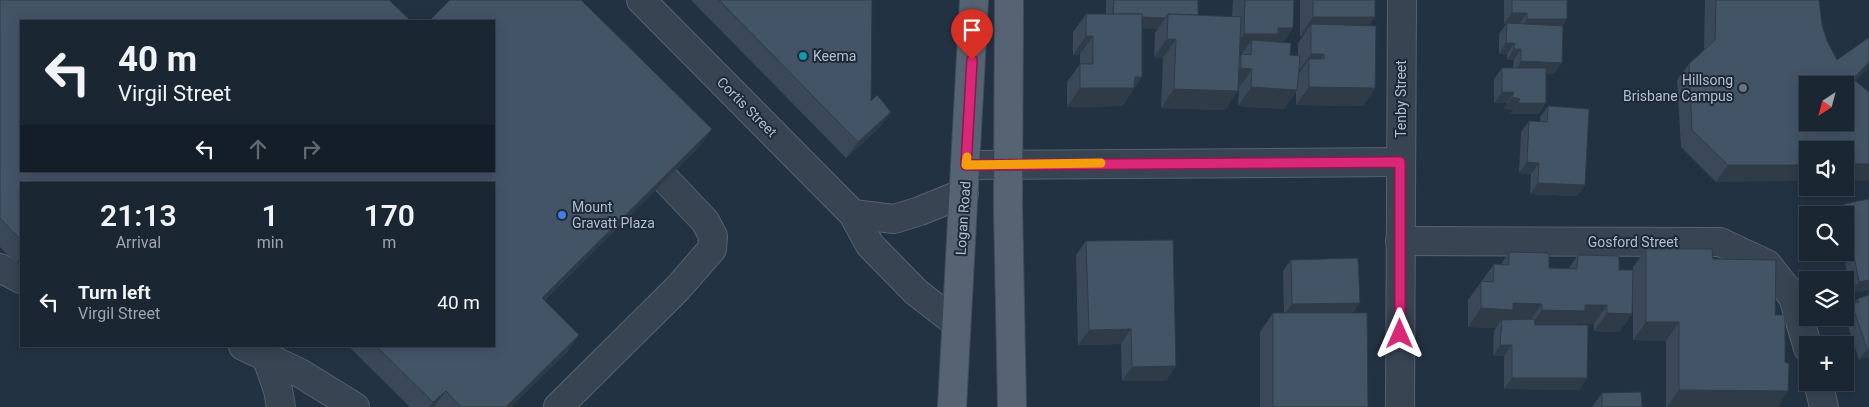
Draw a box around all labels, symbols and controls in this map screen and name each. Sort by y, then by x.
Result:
pin [951,9,993,60]
icon: arrive [958,16,986,44]
text: 40 m [118,39,197,80]
icon: left [35,40,100,105]
place label: Keema [813,48,856,64]
marker: Keema [797,50,809,62]
street label: Tenby Street [1393,60,1409,138]
place label: Hillsong Brisbane Campus [1623,72,1733,104]
street label: Cortis Street [714,74,780,140]
north arrow [1799,76,1854,131]
map controls [1799,76,1854,391]
text: Virgil Street [118,81,231,106]
marker: Hillsong Brisbane Campus [1737,82,1749,94]
icon: left [191,135,219,163]
icon: ahead [244,135,272,163]
icon: right [297,135,325,163]
button: sound [1799,141,1854,196]
street label: Logan Road [952,180,974,256]
text: 21:13 [100,198,177,233]
text: 1 [262,198,279,233]
text: 170 [364,198,415,233]
place label: Mount Gravatt Plaza [572,199,655,231]
button: search [1799,206,1854,261]
marker: Mount Gravatt Plaza [556,209,568,221]
text: Arrival [116,233,161,252]
text: min [257,233,284,252]
text: m [382,233,396,252]
street label: Gosford Street [1588,234,1679,250]
button: layers [1799,271,1854,326]
text: Turn left [78,281,151,304]
icon: left [35,288,63,316]
text: 40 m [437,291,480,314]
text: Virgil Street [78,304,160,323]
position arrow [1373,307,1425,359]
button: + [1799,336,1854,391]

